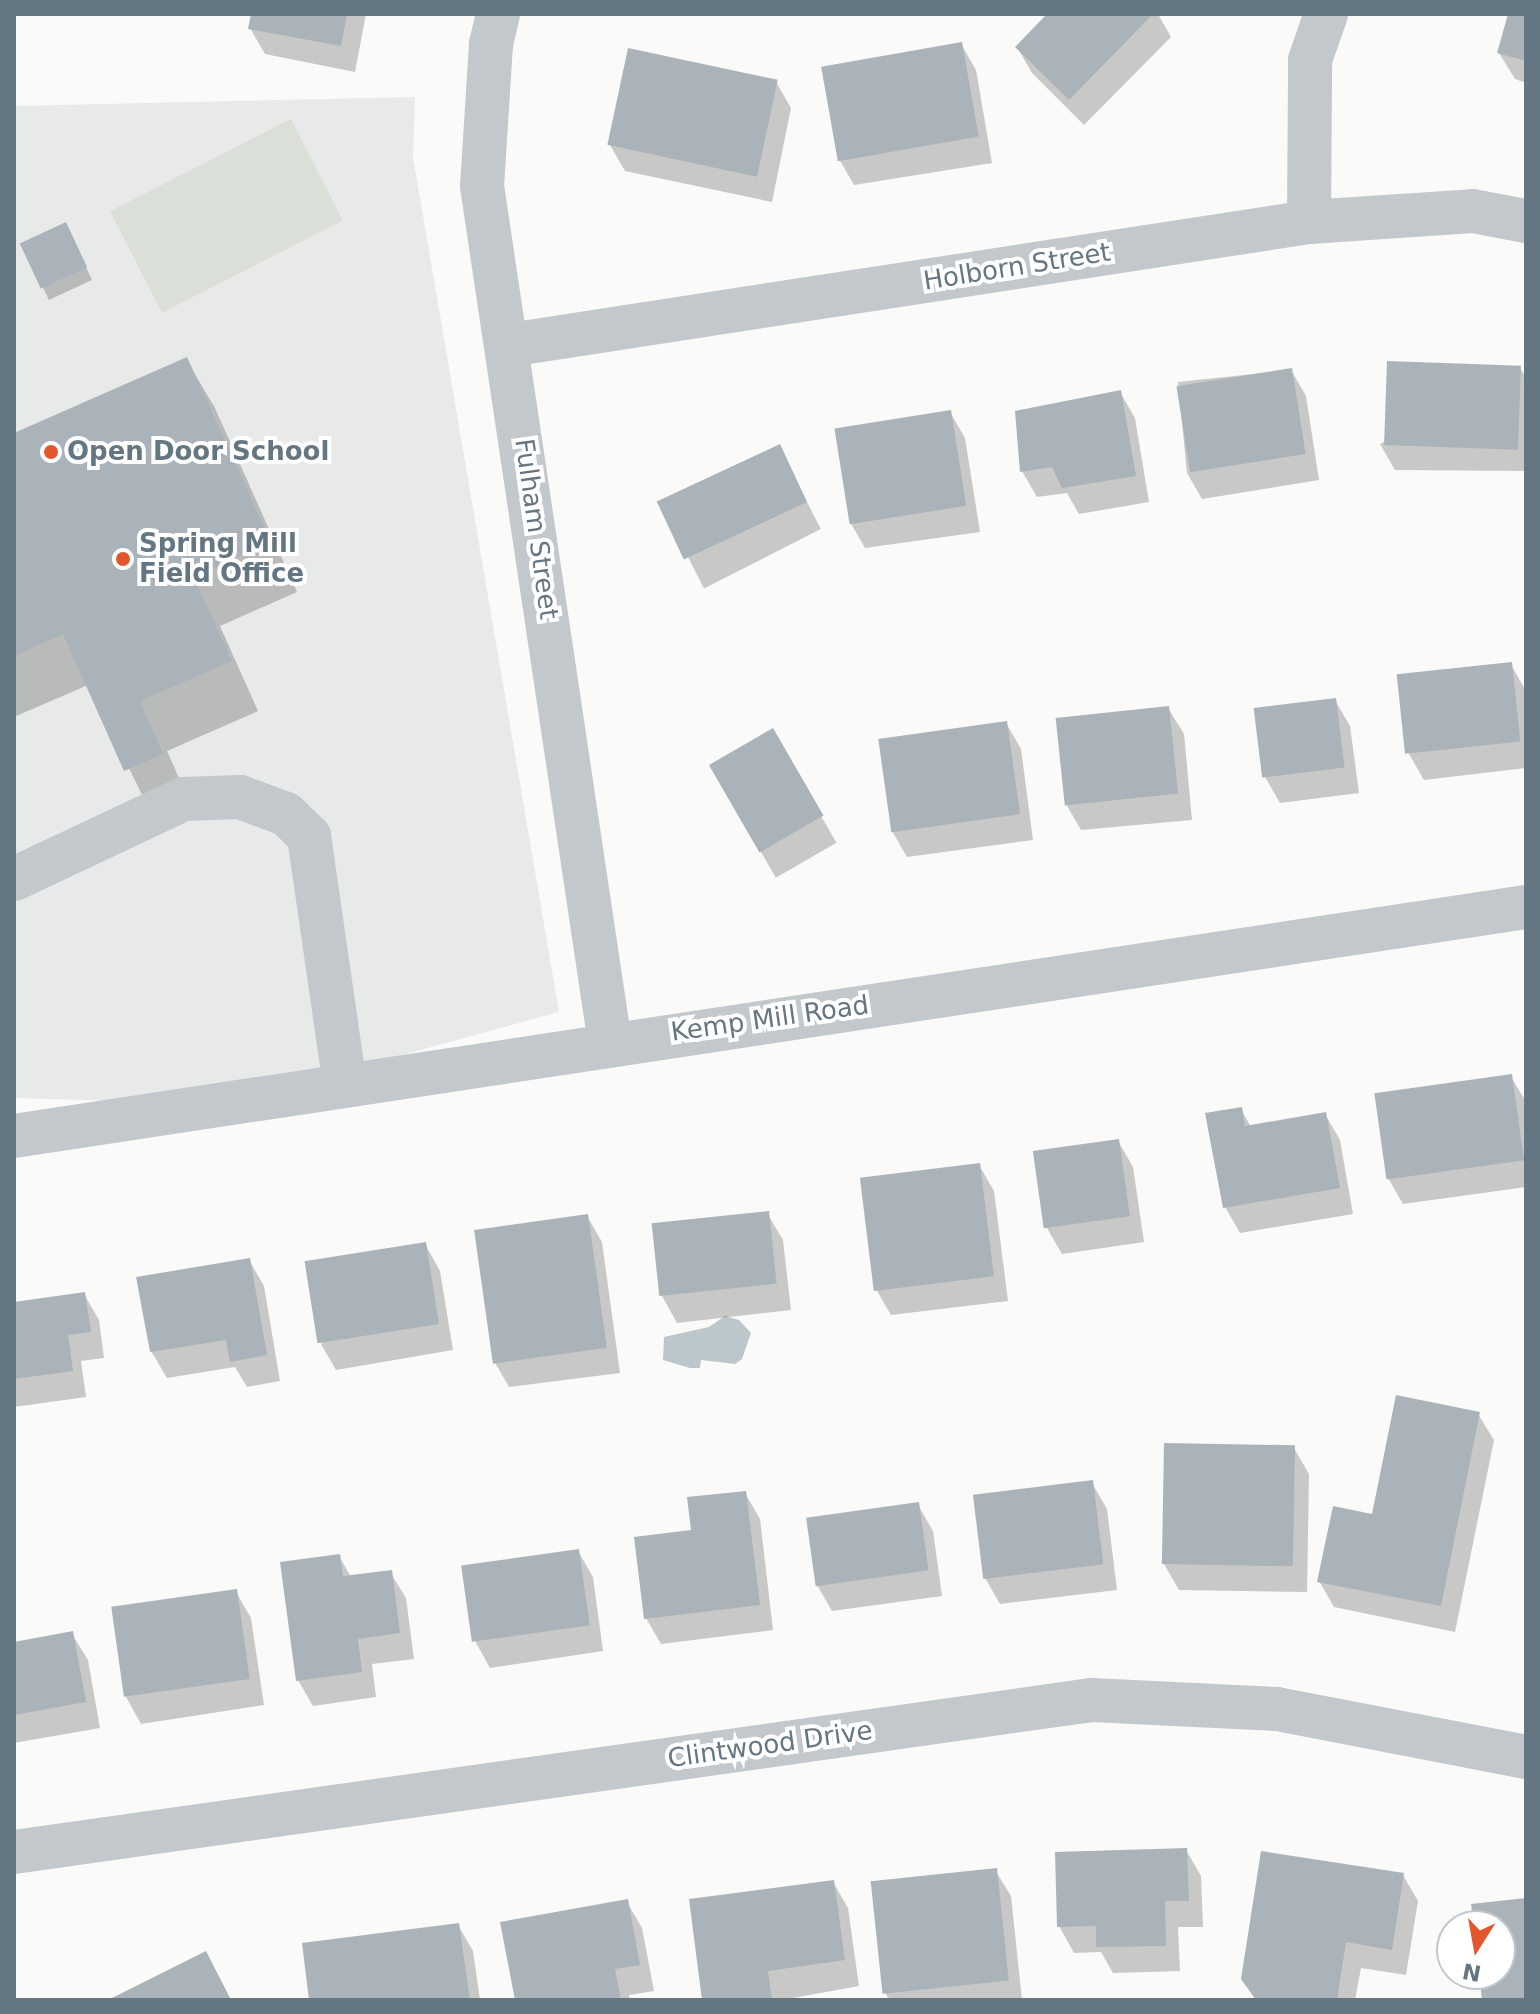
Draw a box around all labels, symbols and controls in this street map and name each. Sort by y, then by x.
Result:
street label: Holborn Street [921,237,1113,297]
place label: Open Door School [67,436,329,468]
street label: Fulham Street [508,437,564,621]
marker: Open Door School [42,443,60,461]
place label: Spring Mill Field Office [139,528,304,590]
marker: Spring Mill Field Office [114,550,132,568]
street label: Kemp Mill Road [669,990,871,1048]
street label: Clintwood Drive [666,1715,874,1775]
north arrow [1436,1910,1516,1990]
text: N [1460,1958,1483,1986]

